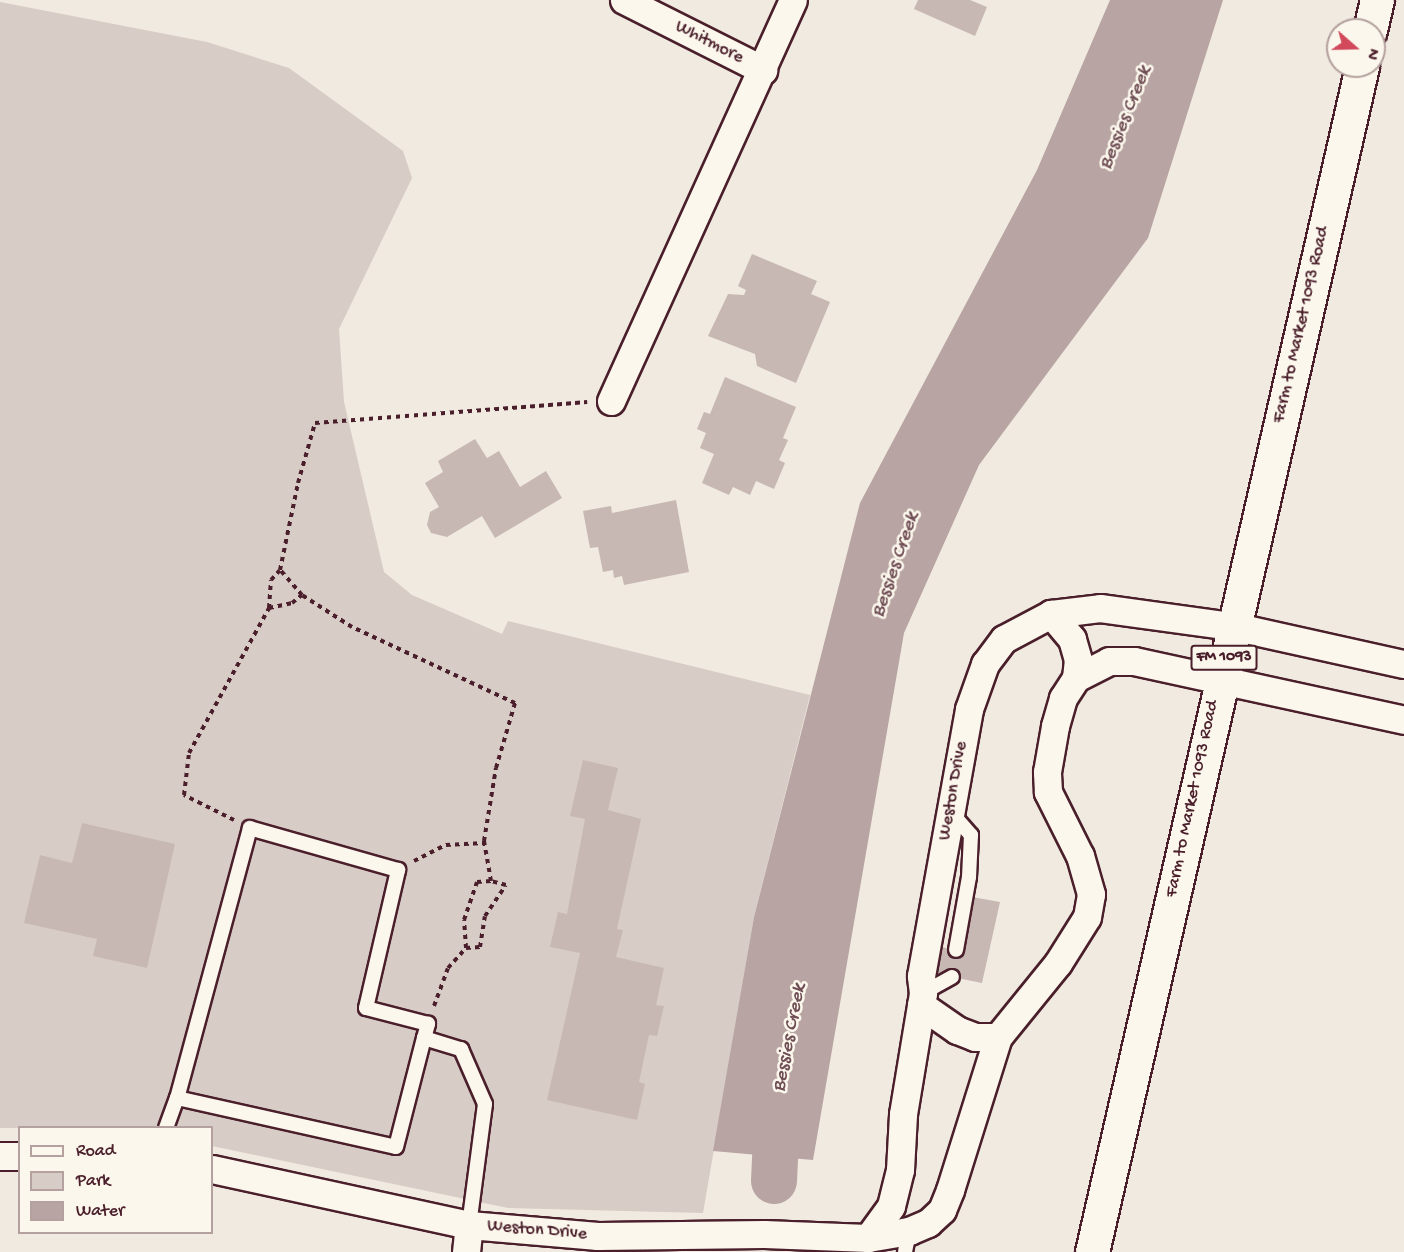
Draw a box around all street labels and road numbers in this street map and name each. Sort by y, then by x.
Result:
street label: Whitmore [671,17,747,69]
street label: Farm to Market 1093 Road [1269,225,1335,425]
road number: FM 1093 [1190,645,1258,671]
street label: Farm to Market 1093 Road [1162,699,1224,899]
street label: Weston Drive [935,740,973,842]
street label: Weston Drive [486,1216,588,1246]

